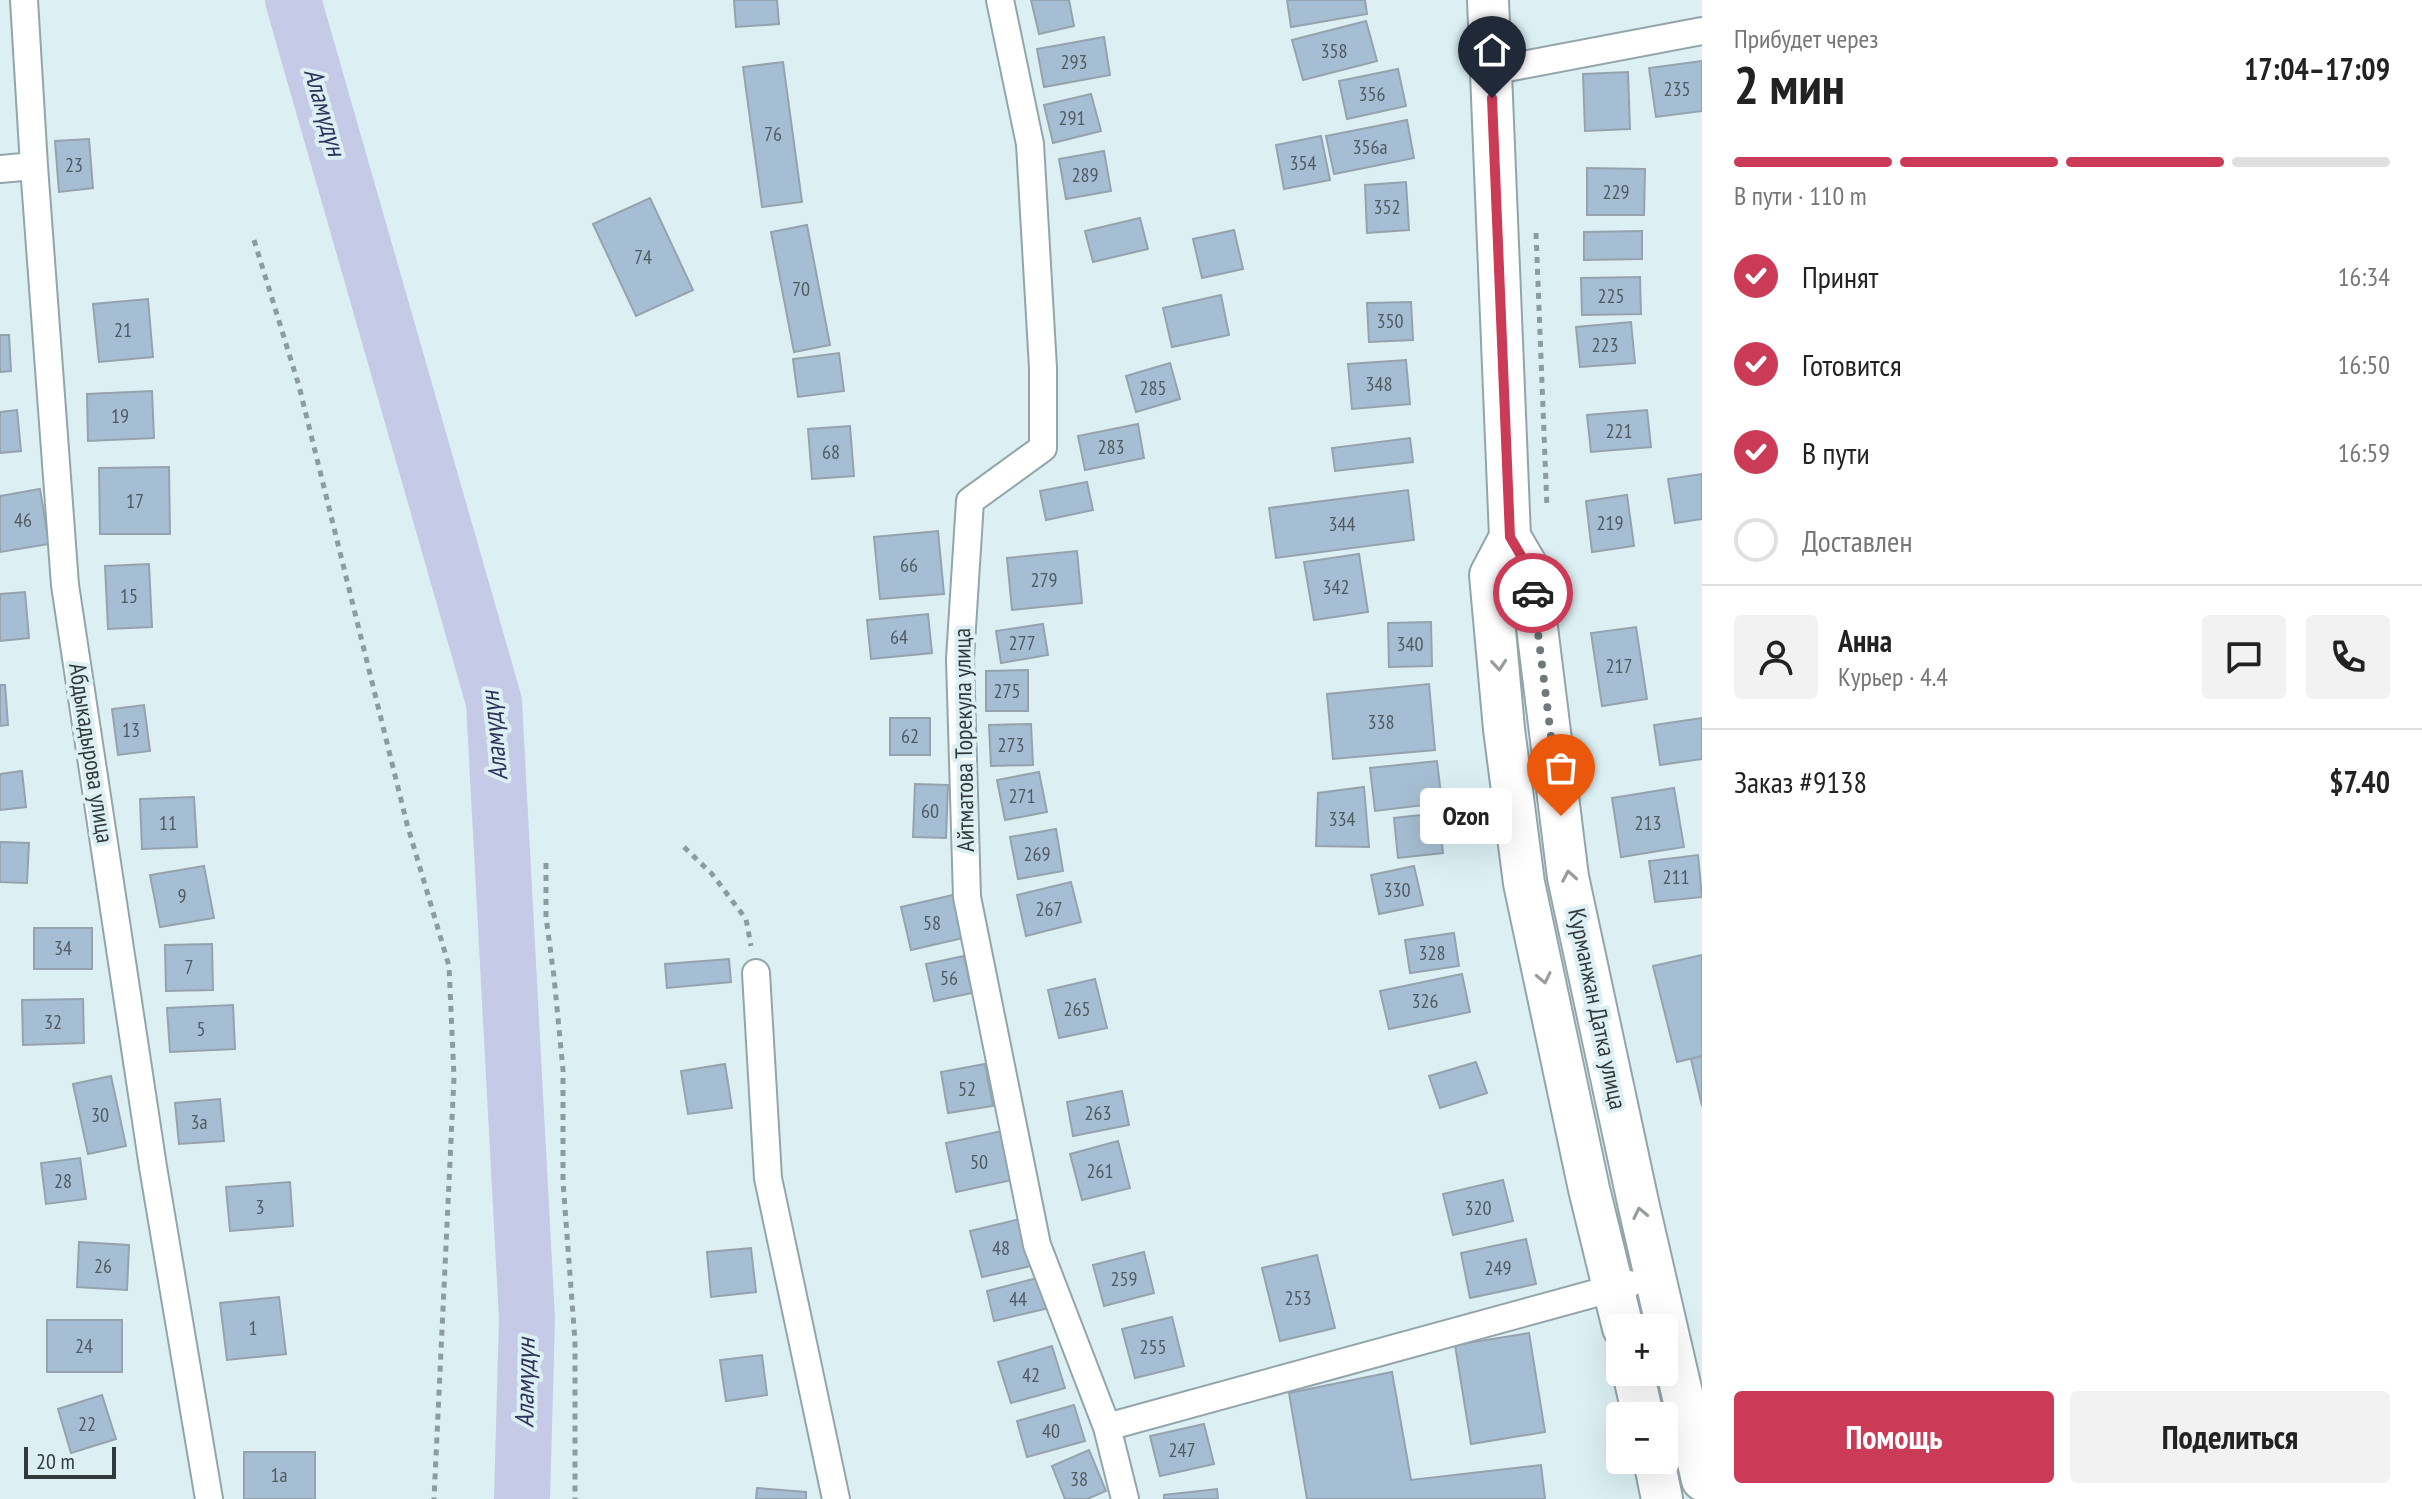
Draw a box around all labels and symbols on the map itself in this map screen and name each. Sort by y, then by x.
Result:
pin [1458,16,1526,98]
house number: 358 [1321,38,1348,64]
house number: 293 [1061,49,1088,75]
water label: Аламүдүн [297,64,354,162]
house number: 235 [1664,76,1691,102]
house number: 356 [1359,81,1386,107]
house number: 291 [1059,105,1086,131]
house number: 76 [764,121,782,147]
house number: 356a [1353,134,1388,160]
house number: 354 [1290,150,1317,176]
house number: 23 [65,152,83,178]
house number: 289 [1072,162,1099,188]
house number: 229 [1603,179,1630,205]
house number: 352 [1374,194,1401,220]
house number: 74 [634,244,652,270]
house number: 70 [792,276,810,302]
house number: 225 [1598,283,1625,309]
house number: 350 [1377,308,1404,334]
house number: 21 [114,317,132,343]
house number: 223 [1592,332,1619,358]
house number: 348 [1366,371,1393,397]
house number: 285 [1140,375,1167,401]
house number: 19 [111,403,129,429]
house number: 221 [1606,418,1633,444]
house number: 283 [1098,434,1125,460]
house number: 68 [822,439,840,465]
house number: 17 [126,488,144,514]
house number: 46 [14,507,32,533]
house number: 219 [1597,510,1624,536]
house number: 344 [1329,511,1356,537]
house number: 66 [900,552,918,578]
courier [1493,553,1573,633]
house number: 279 [1031,567,1058,593]
house number: 342 [1323,574,1350,600]
house number: 15 [120,583,138,609]
house number: 64 [890,624,908,650]
street label: Айтматова Торекула улица [946,628,981,852]
house number: 277 [1009,630,1036,656]
house number: 340 [1397,631,1424,657]
house number: 217 [1606,653,1633,679]
one-way arrow [1490,659,1507,672]
street label: Абдыкадырова улица [62,661,121,845]
house number: 275 [994,678,1021,704]
water label: Аламүдүн [472,687,515,782]
house number: 338 [1368,709,1395,735]
house number: 13 [122,717,140,743]
house number: 62 [901,723,919,749]
house number: 273 [998,732,1025,758]
pin [1527,734,1595,816]
house number: 271 [1009,783,1036,809]
callout: Ozon [1421,788,1513,844]
house number: 60 [921,798,939,824]
house number: 334 [1329,806,1356,832]
house number: 11 [159,810,177,836]
house number: 213 [1635,810,1662,836]
house number: 269 [1024,841,1051,867]
house number: 211 [1663,864,1690,890]
one-way arrow [1561,870,1578,883]
house number: 330 [1384,877,1411,903]
house number: 9 [178,883,187,909]
house number: 267 [1036,896,1063,922]
street label: Курманжан Датка улица [1561,906,1634,1112]
house number: 58 [923,910,941,936]
house number: 34 [54,935,72,961]
house number: 328 [1419,940,1446,966]
house number: 7 [185,954,194,980]
house number: 56 [940,965,958,991]
one-way arrow [1535,971,1552,984]
house number: 326 [1412,988,1439,1014]
house number: 265 [1064,996,1091,1022]
house number: 32 [44,1009,62,1035]
house number: 5 [197,1016,206,1042]
house number: 52 [958,1076,976,1102]
house number: 263 [1085,1100,1112,1126]
house number: 30 [91,1102,109,1128]
house number: 3a [191,1109,208,1135]
house number: 50 [970,1149,988,1175]
house number: 261 [1087,1158,1114,1184]
house number: 28 [54,1168,72,1194]
house number: 3 [256,1194,265,1220]
house number: 320 [1465,1195,1492,1221]
one-way arrow [1632,1207,1649,1220]
house number: 48 [992,1235,1010,1261]
house number: 26 [94,1253,112,1279]
house number: 249 [1485,1255,1512,1281]
house number: 259 [1111,1266,1138,1292]
house number: 253 [1285,1285,1312,1311]
house number: 44 [1009,1286,1027,1312]
house number: 1 [249,1315,258,1341]
house number: 24 [75,1333,93,1359]
house number: 255 [1140,1334,1167,1360]
water label: Аламүдүн [507,1335,542,1428]
house number: 42 [1022,1362,1040,1388]
house number: 22 [78,1411,96,1437]
house number: 40 [1042,1418,1060,1444]
house number: 247 [1169,1437,1196,1463]
scale bar [24,1443,116,1479]
house number: 1a [271,1462,288,1488]
house number: 38 [1070,1466,1088,1492]

